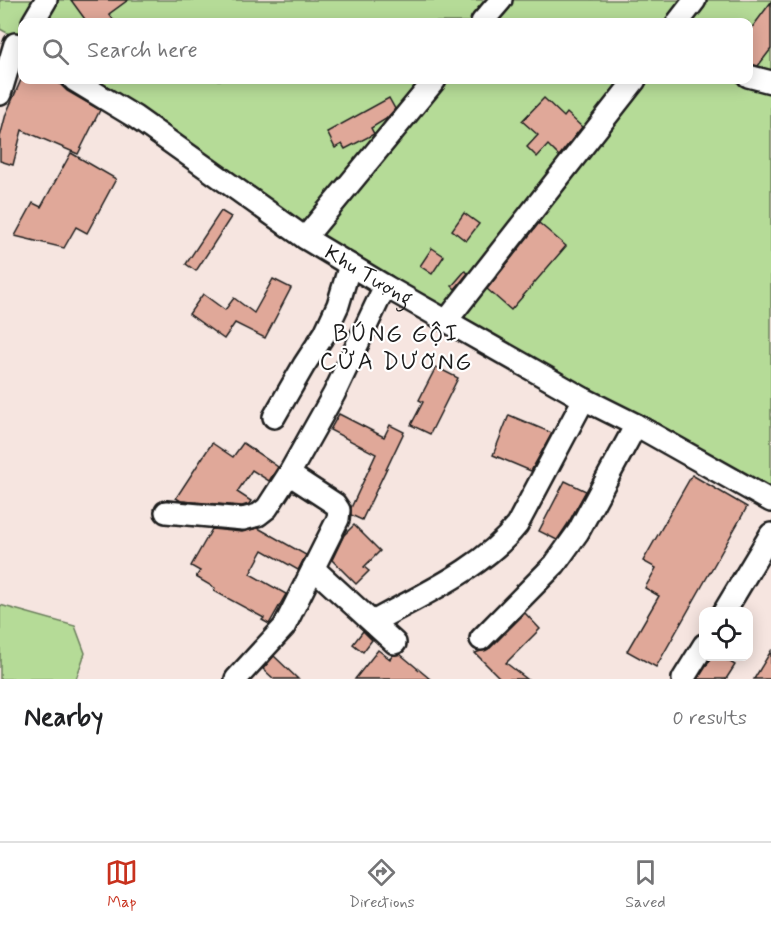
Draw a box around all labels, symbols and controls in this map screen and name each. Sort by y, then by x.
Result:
search box [18,18,753,84]
icon: search [39,35,72,68]
text: Search here [87,37,198,65]
street label: Khu Tượng [319,239,418,315]
district label: BÚNG GỘI CỬA DƯƠNG [319,319,473,378]
map controls [699,607,753,661]
button: locate [699,607,753,661]
text: Nearby [24,701,103,735]
text: 0 results [673,705,747,732]
tab: Map [105,856,138,913]
tab: Directions [349,856,415,913]
tab: Saved [625,856,666,913]

